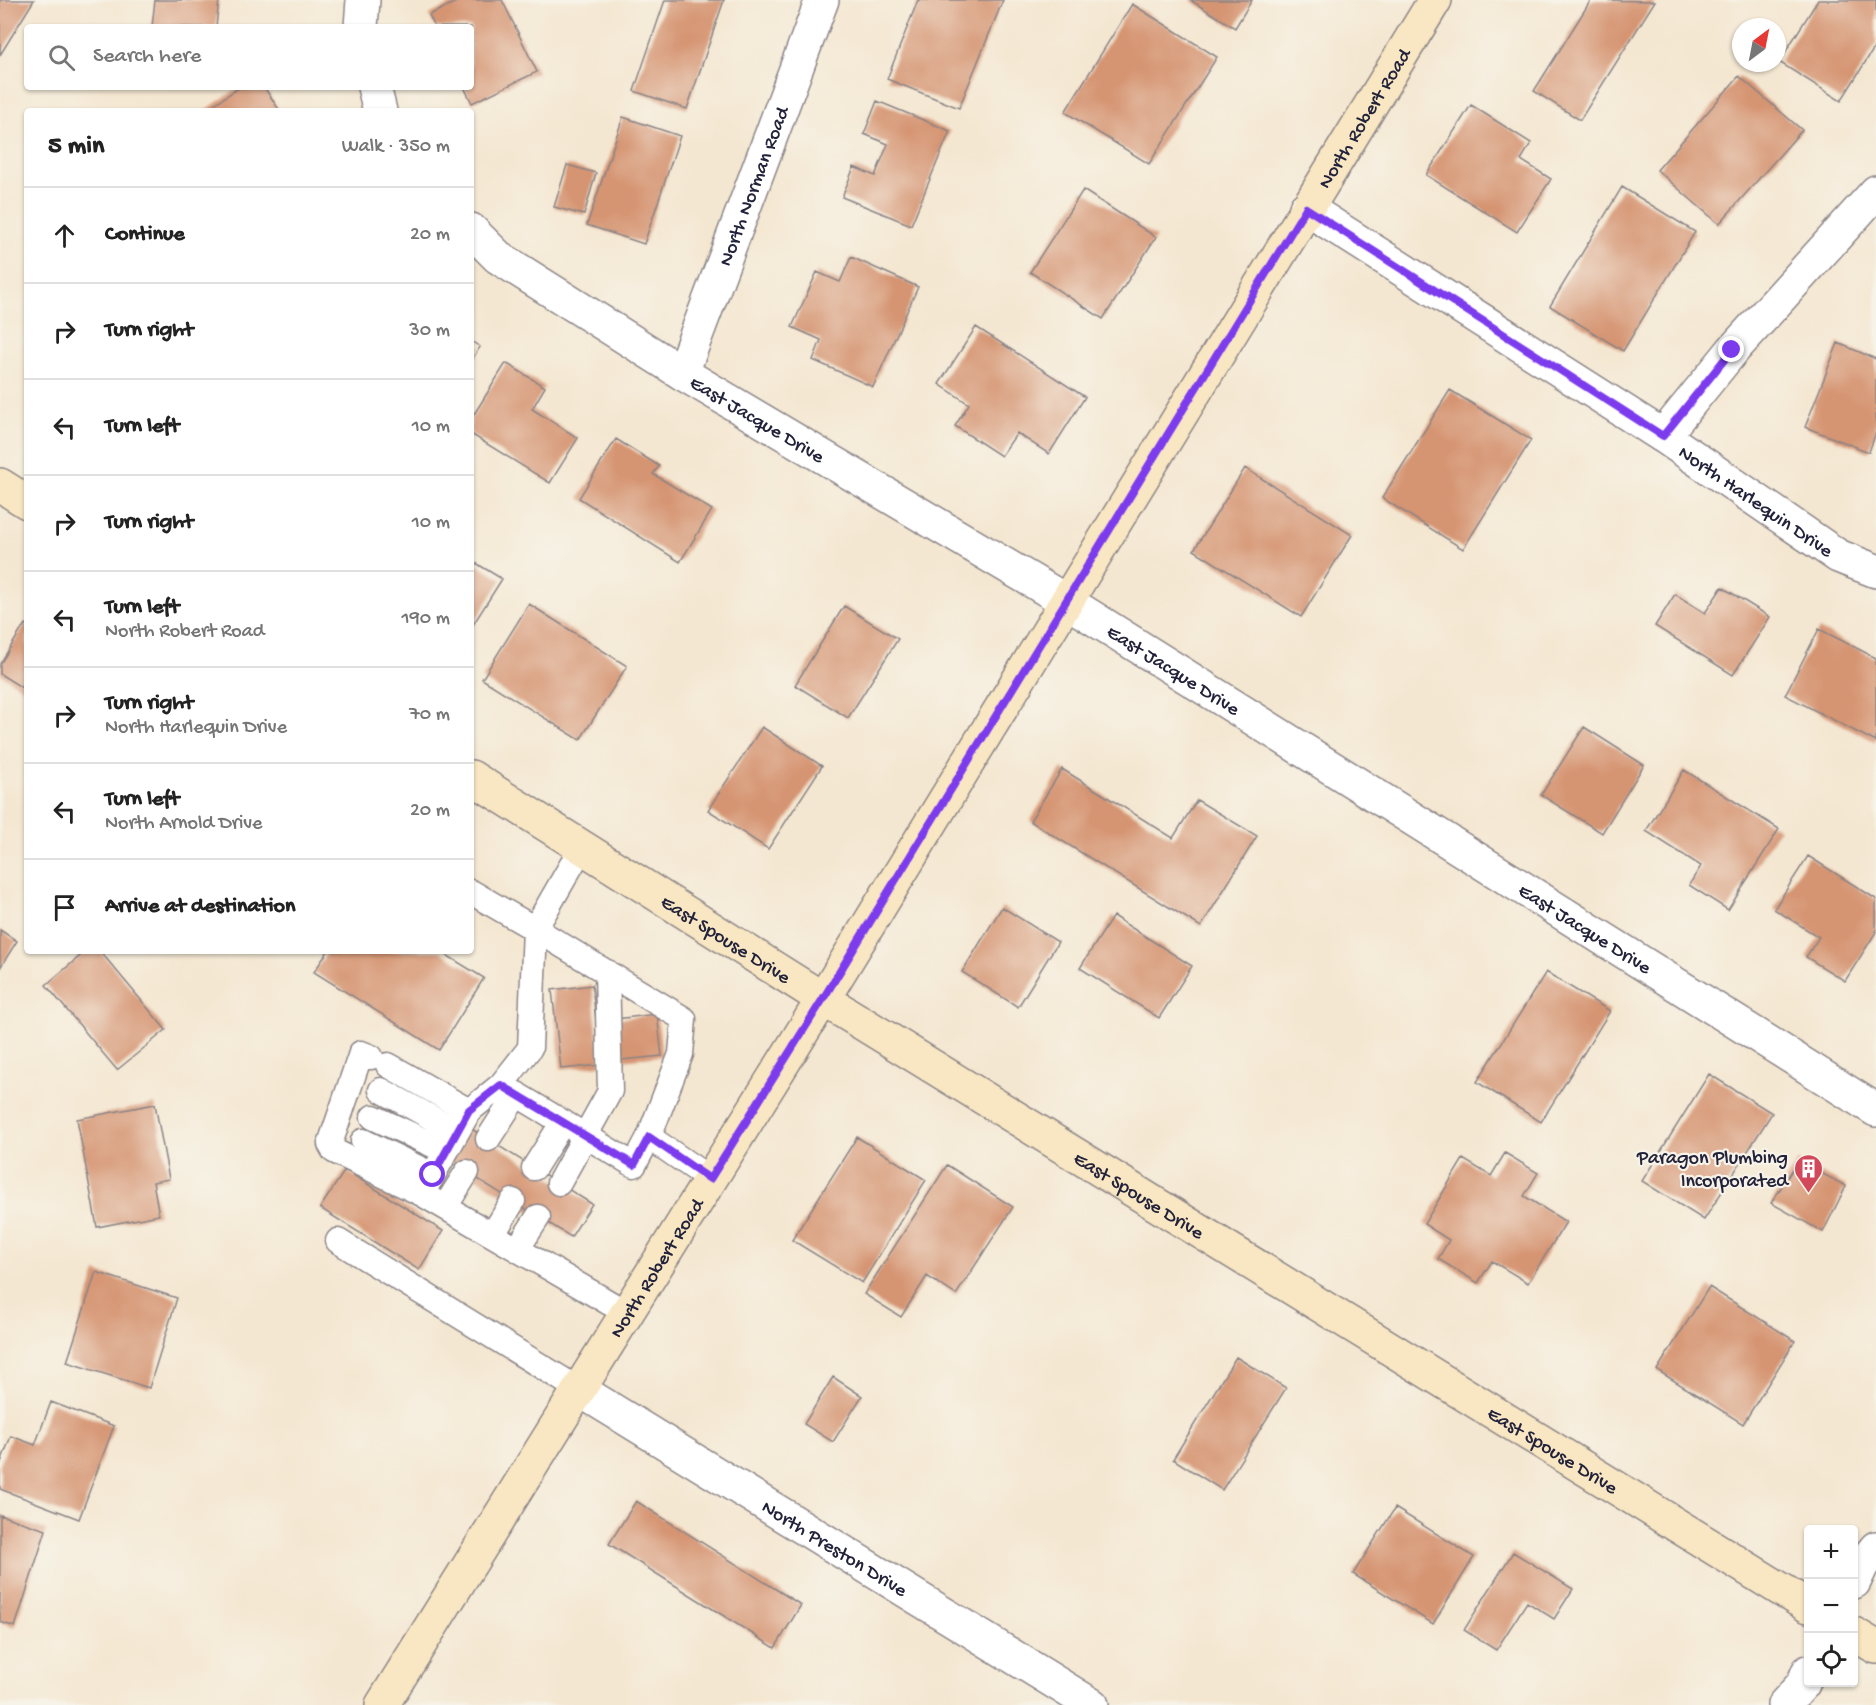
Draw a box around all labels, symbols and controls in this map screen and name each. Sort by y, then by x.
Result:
north arrow [1732,18,1786,72]
search box [24,24,474,90]
icon: search [45,41,78,74]
street label: North Robert Road [1314,43,1419,194]
text: Search here [93,44,201,70]
street label: North Norman Road [715,102,797,270]
text: 5 min [48,132,104,163]
text: Walk · 350 m [342,136,450,159]
icon: ahead [48,219,81,252]
text: Continue [105,222,185,248]
text: 20 m [410,224,450,247]
icon: right [48,315,81,348]
text: Turn right [105,318,193,344]
text: 30 m [409,320,450,343]
route end [1718,336,1744,362]
street label: East Jacque Drive [685,372,828,470]
icon: left [48,411,81,444]
text: Turn left [105,414,179,440]
text: 10 m [412,416,450,439]
street label: North Harlequin Drive [1673,442,1837,564]
icon: right [48,507,81,540]
text: Turn right [105,510,193,536]
text: 10 m [412,512,450,535]
text: Turn left [105,595,179,621]
icon: left [48,603,81,636]
text: 190 m [402,608,450,631]
text: North Robert Road [105,621,265,644]
street label: East Jacque Drive [1102,622,1244,723]
text: Turn right [105,691,193,717]
icon: right [48,699,81,732]
text: 70 m [409,704,450,727]
text: North Harlequin Drive [105,717,287,740]
text: Turn left [105,787,179,813]
icon: left [48,795,81,828]
text: 20 m [410,800,450,823]
text: North Arnold Drive [105,813,262,836]
street label: East Jacque Drive [1513,880,1655,981]
icon: arrive [48,891,81,924]
street label: East Spouse Drive [655,892,794,991]
text: Arrive at destination [105,894,295,920]
street label: East Spouse Drive [1068,1148,1208,1246]
place label: Paragon Plumbing Incorporated [1636,1148,1790,1194]
building icon: Paragon Plumbing Incorporated [1793,1152,1825,1194]
route start [419,1161,445,1187]
street label: North Robert Road [606,1193,712,1343]
street label: East Spouse Drive [1482,1403,1621,1501]
street label: North Preston Drive [756,1497,911,1604]
map controls [1804,1525,1858,1687]
button: + [1804,1525,1858,1579]
button: − [1804,1579,1858,1633]
button: locate [1804,1633,1858,1687]

